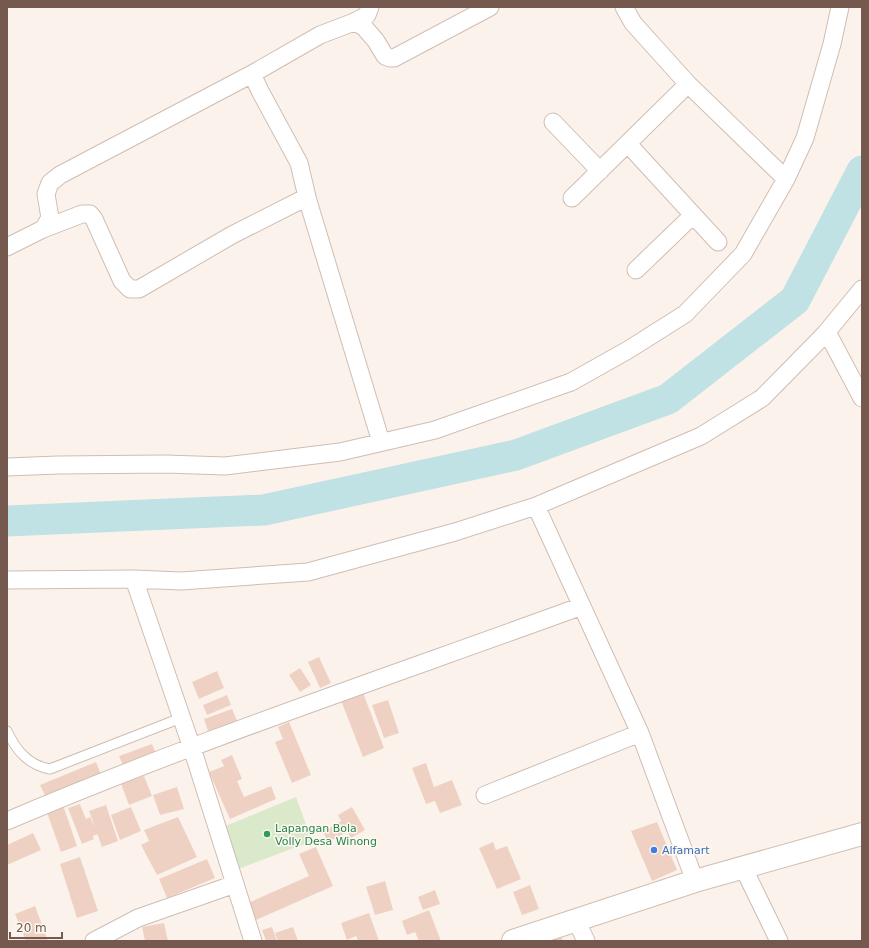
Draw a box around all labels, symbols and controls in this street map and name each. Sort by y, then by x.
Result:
place label: Lapangan Bola Volly Desa Winong [275,822,377,848]
marker: Lapangan Bola Volly Desa Winong [262,829,272,839]
place label: Alfamart [662,844,710,857]
marker: Alfamart [649,845,659,855]
scale bar [10,914,62,940]
text: 20 m [16,921,47,935]

